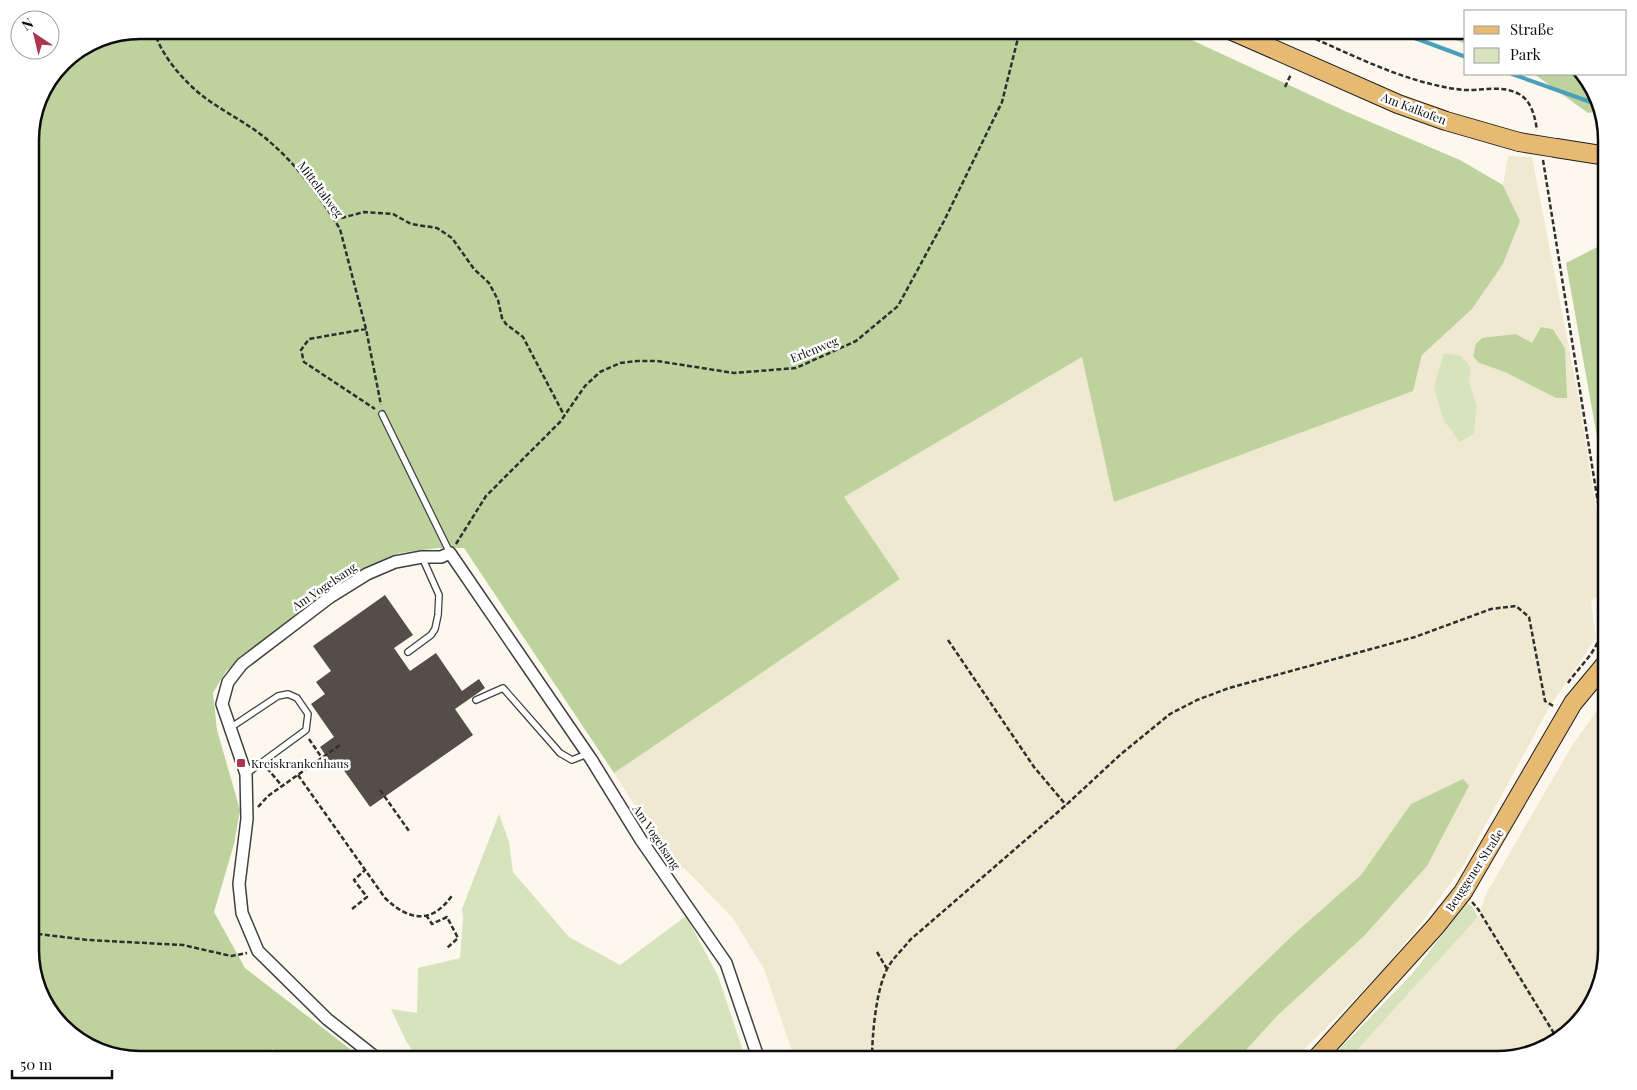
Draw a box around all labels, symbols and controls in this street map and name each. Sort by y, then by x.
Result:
north arrow [10,10,60,60]
legend [1464,10,1627,75]
text: N [18,13,37,35]
text: Straße [1510,19,1554,39]
text: Park [1510,44,1542,64]
street label: Am Kalkofen [1378,88,1449,128]
street label: Mitteltalweg [295,158,348,221]
street label: Erlenweg [788,332,841,366]
street label: Am Vogelsang [288,558,360,614]
place label: Kreiskrankenhaus [251,755,349,771]
marker: Kreiskrankenhaus [235,757,247,769]
street label: Am Vogelsang [629,801,685,873]
street label: Beuggener Straße [1441,826,1507,914]
scale bar [12,1048,112,1080]
text: 50 m [20,1054,53,1074]

